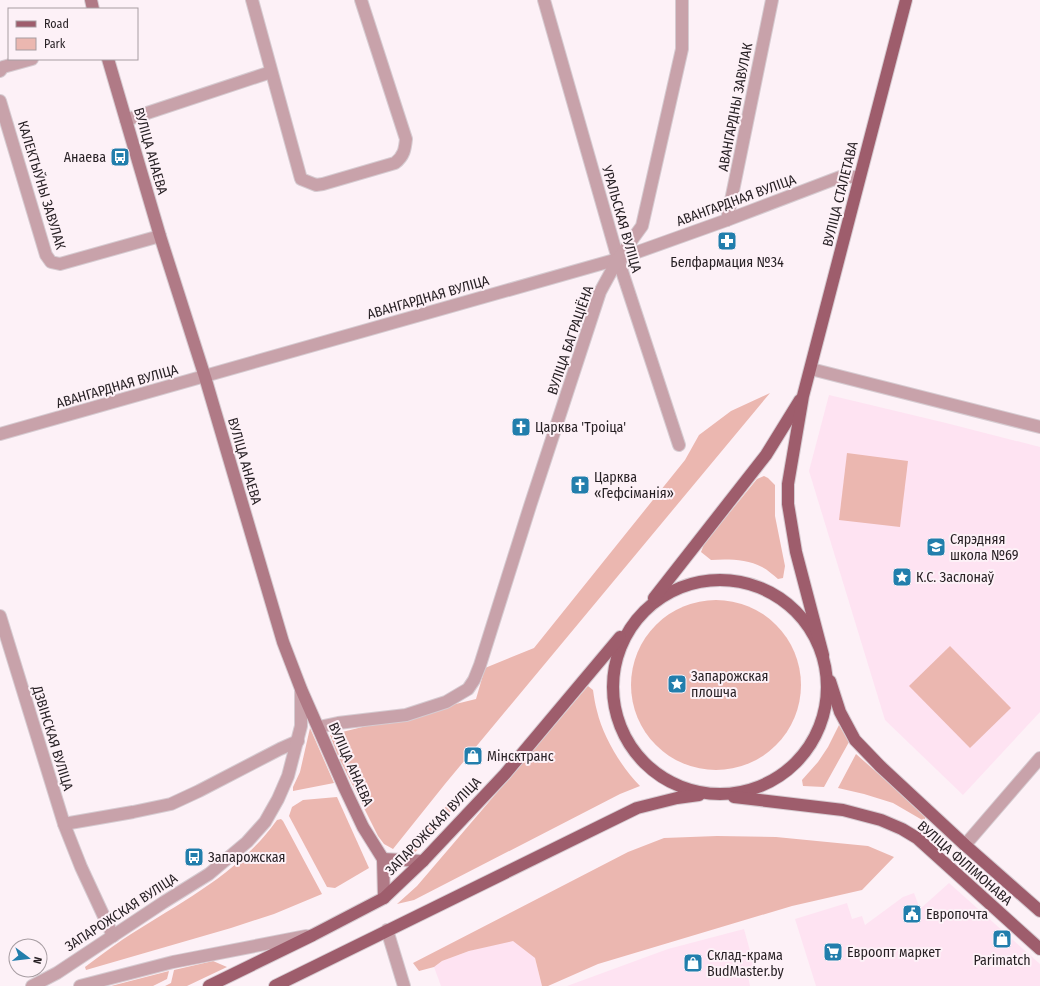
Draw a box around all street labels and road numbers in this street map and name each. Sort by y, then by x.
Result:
street label: АВАНГАРДНЫ ЗАВУЛАК [715,41,756,173]
street label: ВУЛІЦА АНАЕВА [130,106,171,197]
street label: КАЛЕКТЫЎНЫ ЗАВУЛАК [14,119,69,252]
street label: ВУЛІЦА СТАЛЕТАВА [819,139,862,248]
street label: УРАЛЬСКАЯ ВУЛІЦА [598,163,645,275]
street label: АВАНГАРДНАЯ ВУЛІЦА [674,171,799,230]
street label: АВАНГАРДНАЯ ВУЛІЦА [365,272,492,323]
street label: ВУЛІЦА БАГРАЦІЁНА [544,283,597,397]
street label: АВАНГАРДНАЯ ВУЛІЦА [54,361,181,412]
street label: ВУЛІЦА АНАЕВА [224,416,265,507]
street label: ДЗВІНСКАЯ ВУЛІЦА [28,683,77,793]
street label: ВУЛІЦА АНАЕВА [325,720,377,809]
street label: ЗАПАРОЖСКАЯ ВУЛІЦА [382,773,485,879]
street label: ВУЛІЦА ФІЛІМОНАВА [914,818,1016,910]
street label: ЗАПАРОЖСКАЯ ВУЛІЦА [62,869,181,955]

